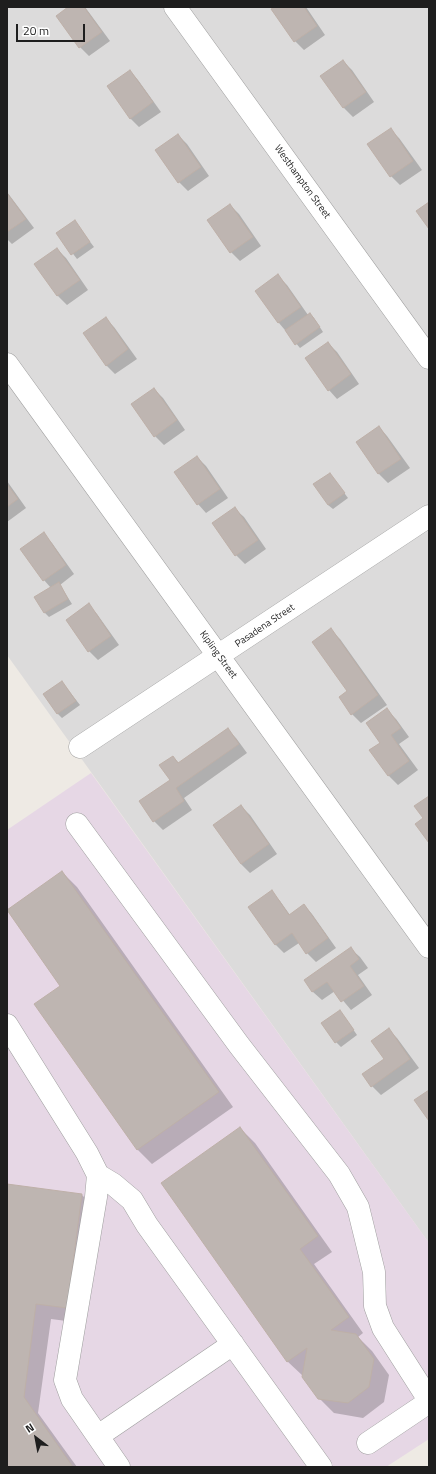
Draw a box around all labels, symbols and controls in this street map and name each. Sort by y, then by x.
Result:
scale bar [18,16,87,42]
text: 20 m [23,21,49,40]
street label: Westhampton Street [271,143,333,221]
street label: Pasadena Street [233,602,297,650]
street label: Kipling Street [197,629,239,681]
north arrow [16,1418,56,1458]
text: N [22,1419,37,1437]

